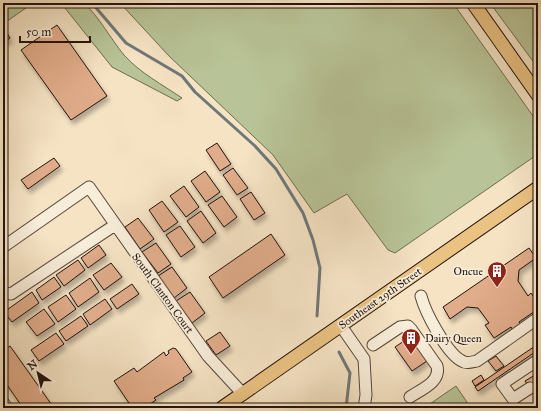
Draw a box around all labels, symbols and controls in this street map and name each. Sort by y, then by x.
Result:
scale bar [20,18,90,44]
text: 50 m [26,25,51,39]
street label: South Clanton Court [129,251,196,336]
building icon: Oncue [486,260,508,288]
street label: Southeast 29th Street [336,265,424,332]
place label: Oncue [454,265,483,278]
building icon: Dairy Queen [400,327,422,355]
place label: Dairy Queen [425,332,482,345]
north arrow [18,353,58,393]
text: N [25,357,41,373]

